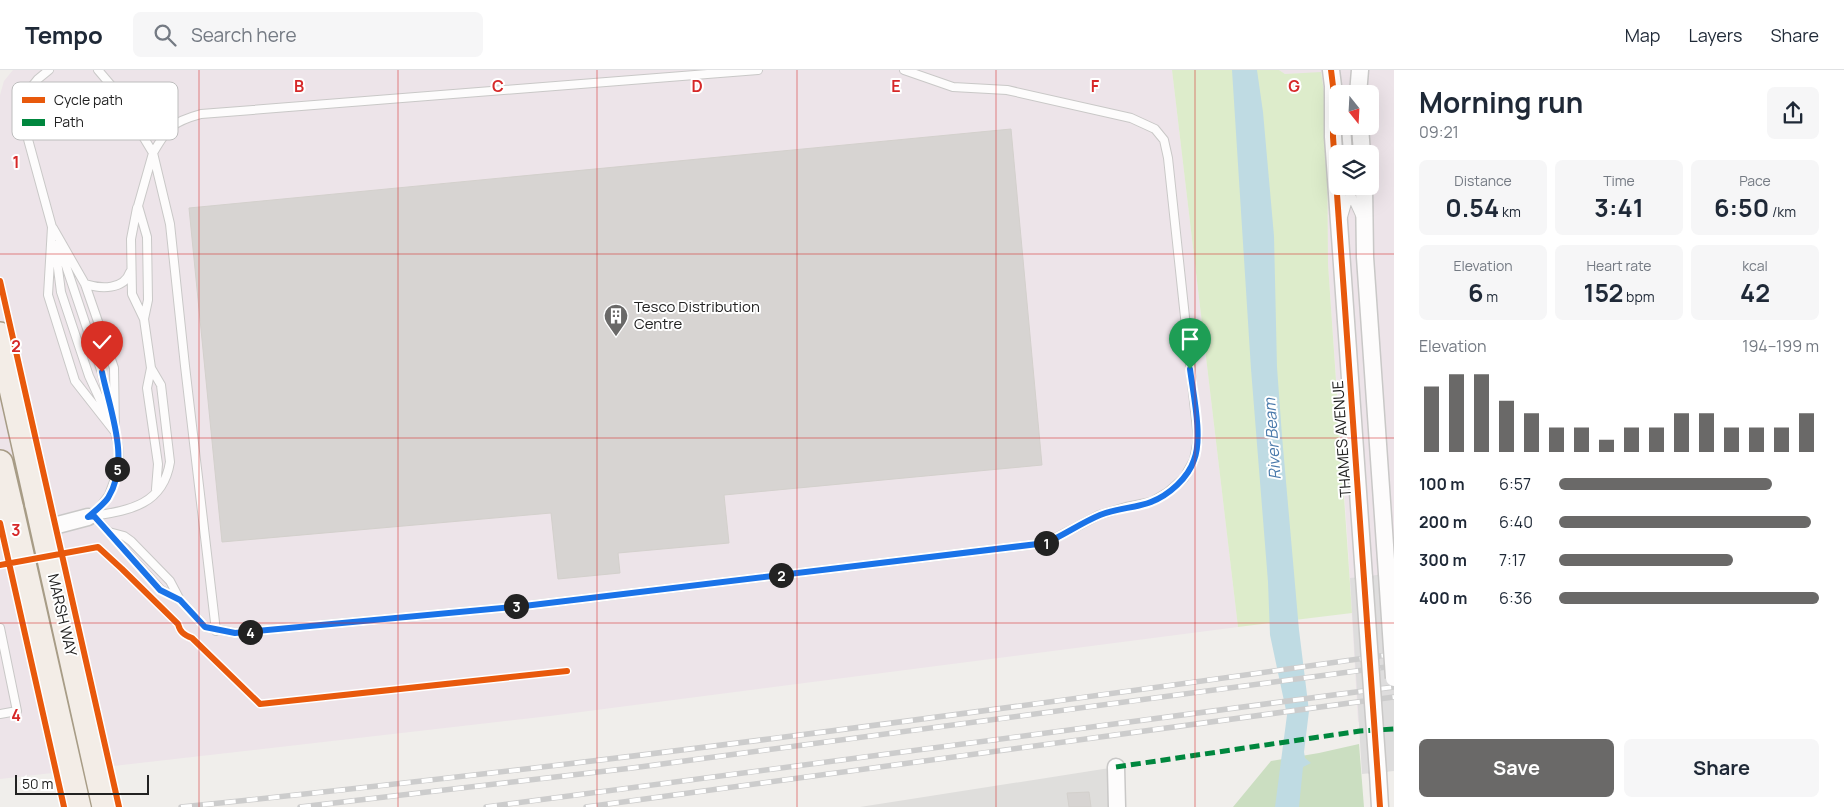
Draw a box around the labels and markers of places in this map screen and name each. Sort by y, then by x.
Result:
place label: Tesco Distribution Centre [634,296,760,334]
building icon: Tesco Distribution Centre [603,303,629,337]
pin [1169,318,1211,369]
pin [81,321,123,372]
pin: 5 [104,456,130,482]
pin: 1 [1034,530,1058,556]
pin: 2 [768,562,794,588]
pin: 3 [504,594,528,618]
pin: 4 [238,620,262,644]

